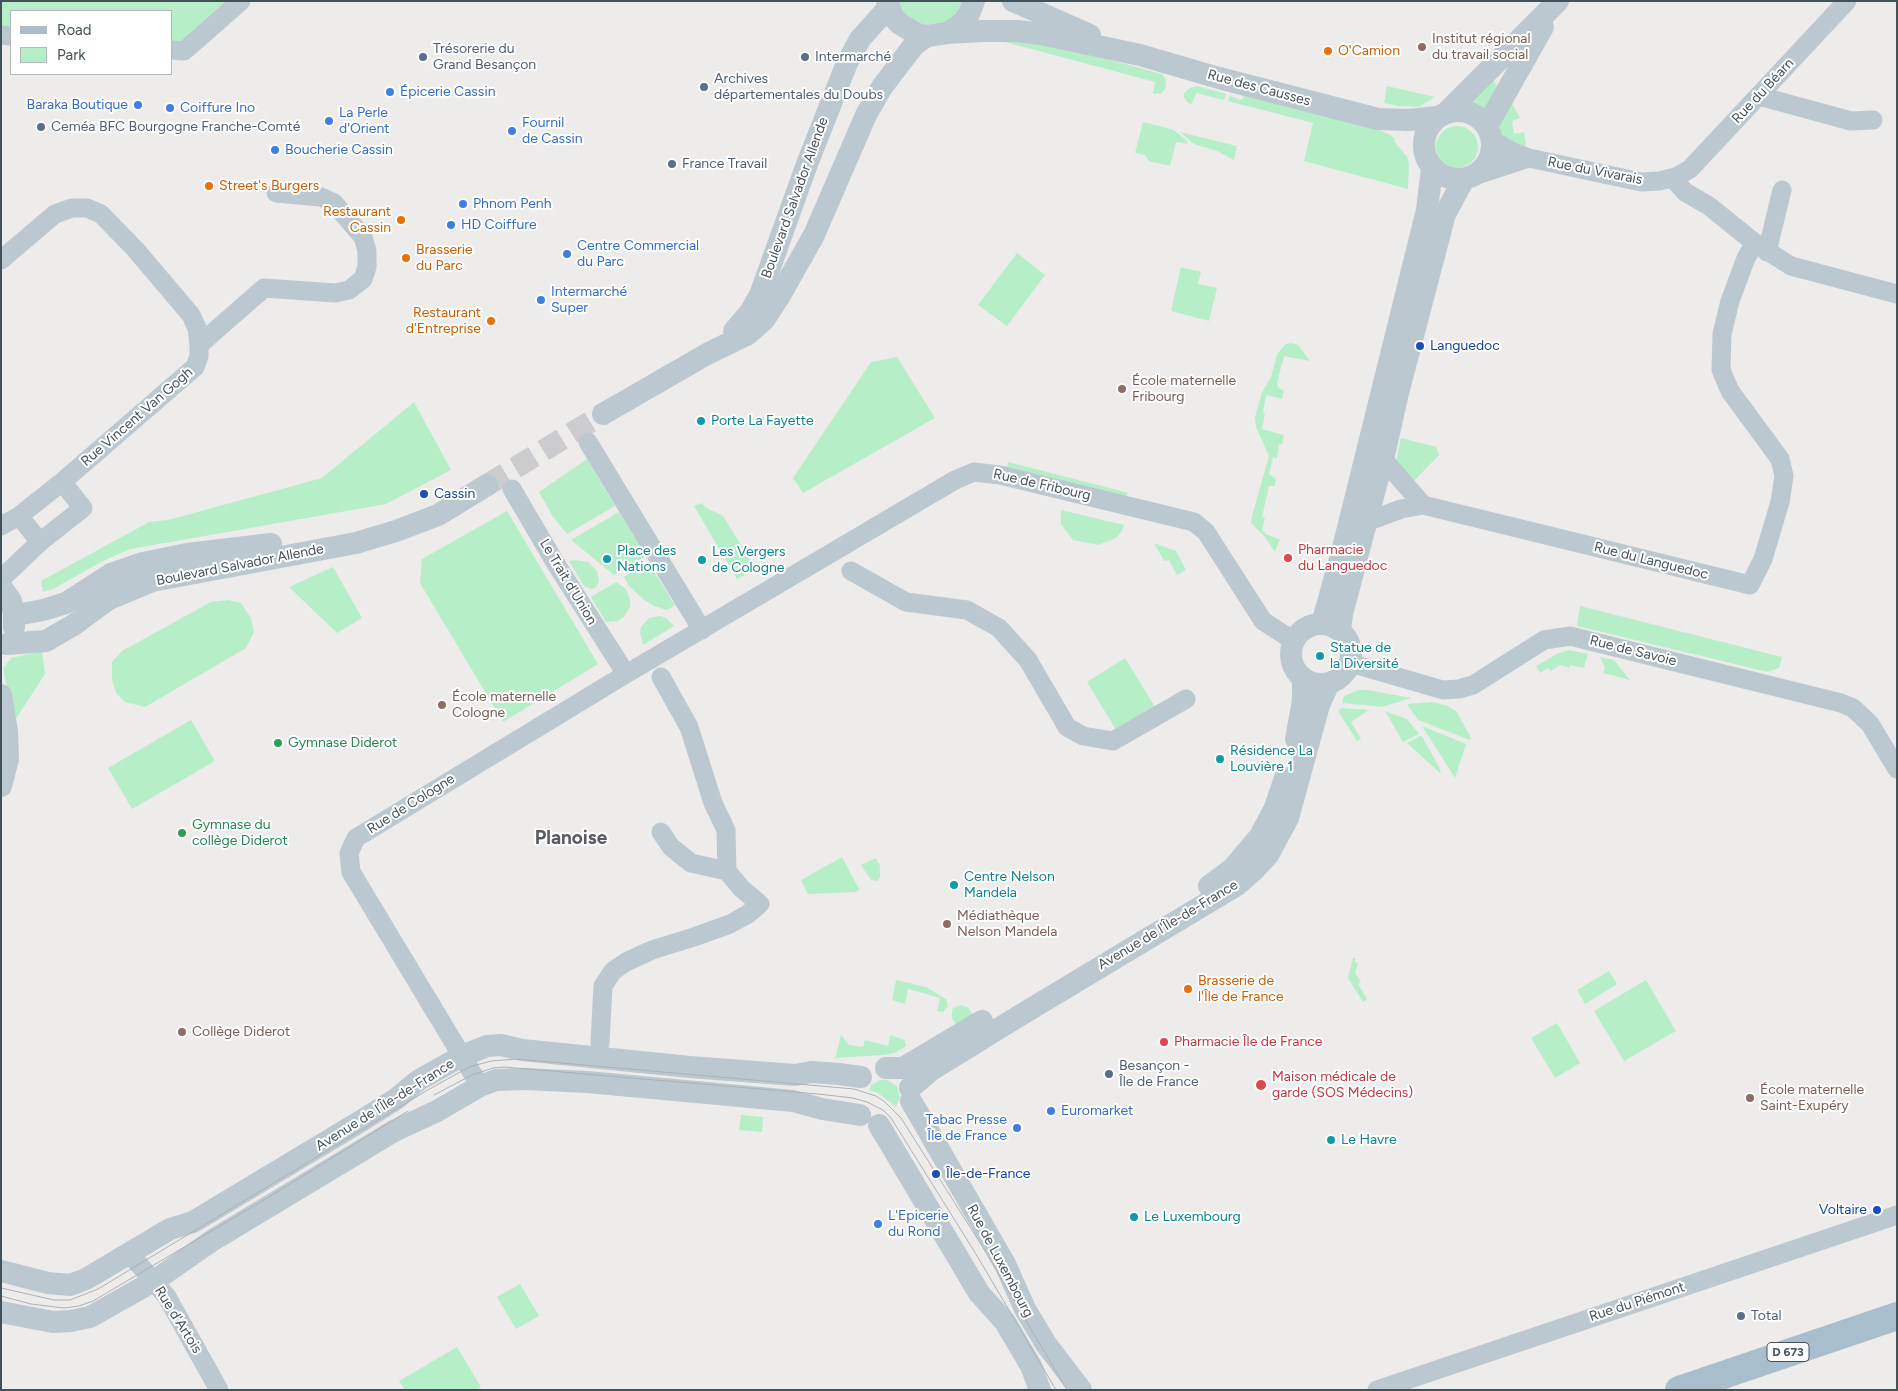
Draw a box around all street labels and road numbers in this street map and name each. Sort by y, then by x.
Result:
street label: Rue du Béarn [1729,55,1797,127]
street label: Rue des Causses [1206,66,1312,110]
street label: Boulevard Salvador Allende [758,115,832,281]
street label: Rue du Vivarais [1546,154,1644,188]
street label: Rue Vincent Van Gogh [78,364,196,470]
street label: Rue de Fribourg [992,466,1092,504]
street label: Le Trait d'Union [536,536,600,628]
street label: Rue du Languedoc [1592,539,1710,583]
street label: Boulevard Salvador Allende [155,541,325,589]
street label: Rue de Savoie [1588,632,1678,670]
street label: Rue de Cologne [364,770,458,838]
street label: Avenue de l'Île-de-France [1095,876,1241,974]
street label: Avenue de l’Île-de-France [313,1055,457,1155]
street label: Rue de Luxembourg [963,1202,1037,1320]
street label: Rue du Piémont [1587,1279,1687,1325]
street label: Rue d'Artois [151,1283,205,1357]
road number: D 673 [1767,1342,1809,1361]

